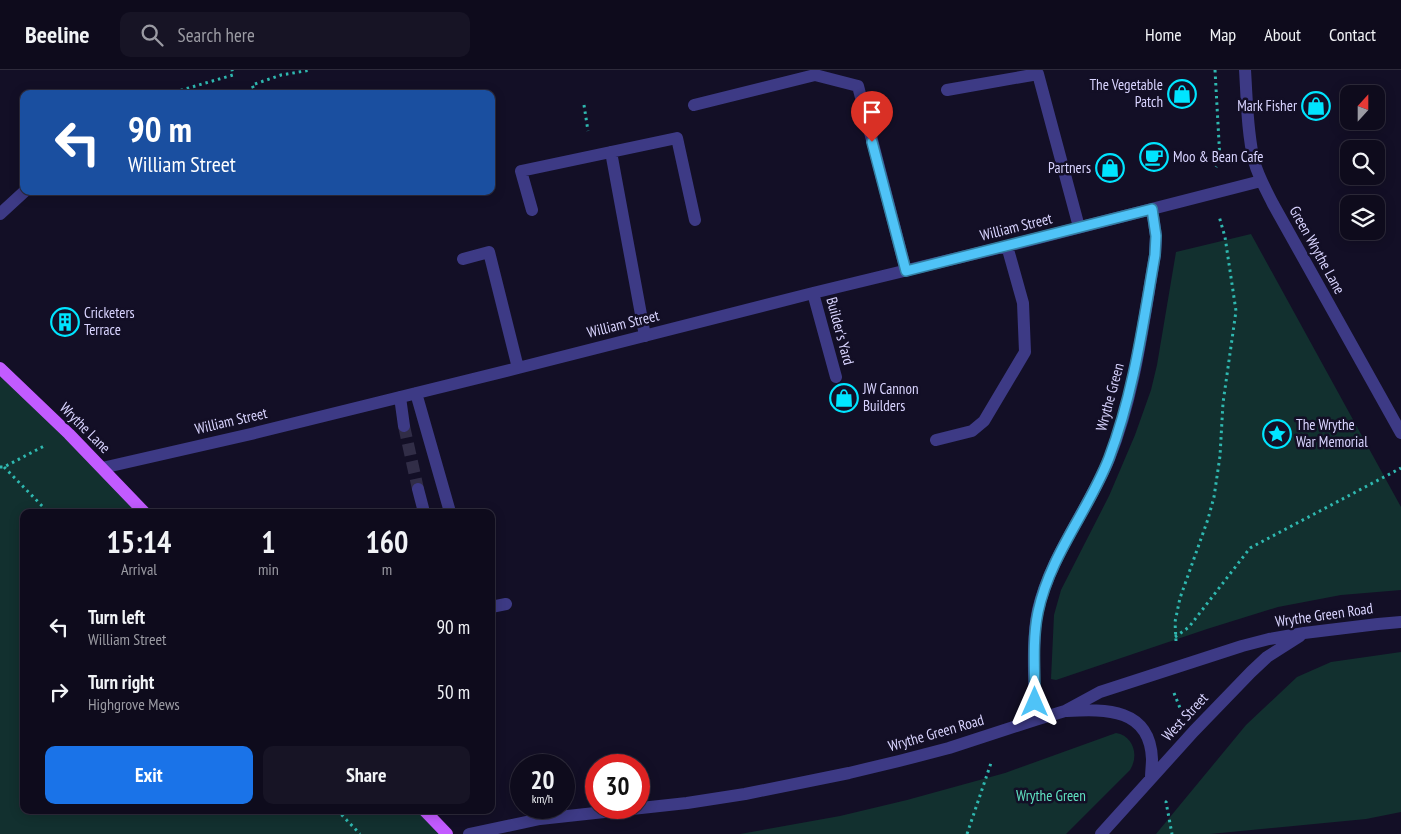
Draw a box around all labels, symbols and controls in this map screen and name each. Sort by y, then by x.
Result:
search box [120,12,470,57]
text: Beeline [25,19,90,50]
icon: search [138,21,166,49]
text: Search here [178,23,255,47]
text: Home [1145,23,1182,46]
text: Map [1210,23,1236,46]
text: About [1264,23,1301,46]
text: Contact [1329,23,1376,46]
place label: The Vegetable Patch [1089,75,1163,111]
shop icon: The Vegetable Patch [1167,79,1197,109]
north arrow [1340,85,1385,130]
map controls [1340,85,1385,240]
pin [851,91,893,142]
shop icon: Mark Fisher [1301,91,1331,121]
place label: Mark Fisher [1237,96,1298,115]
icon: arrive [858,98,886,126]
text: 90 m [128,106,192,152]
icon: left [45,110,110,175]
button: search [1340,140,1385,185]
cafe icon: Moo & Bean Cafe [1139,142,1169,172]
place label: Moo & Bean Cafe [1173,147,1263,166]
text: William Street [128,150,236,178]
shop icon: Partners [1095,153,1125,183]
place label: Partners [1048,158,1091,177]
button: layers [1340,195,1385,240]
street label: Green Wrythe Lane [1285,203,1349,297]
street label: William Street [978,208,1054,245]
street label: Builder's Yard [822,295,859,367]
place label: Cricketers Terrace [84,303,135,339]
street label: William Street [585,305,661,342]
building icon: Cricketers Terrace [50,307,80,337]
street label: Wrythe Green [1091,361,1128,433]
place label: JW Cannon Builders [862,379,919,415]
shop icon: JW Cannon Builders [829,383,859,413]
street label: Wrythe Lane [56,398,115,457]
street label: William Street [193,403,269,438]
place label: The Wrythe War Memorial [1296,415,1368,451]
place icon: The Wrythe War Memorial [1262,419,1292,449]
text: 15:14 [107,522,171,561]
text: 1 [261,522,276,561]
text: 160 [365,522,408,561]
text: Arrival [121,559,157,579]
text: min [258,559,279,579]
text: m [382,559,392,579]
street label: Wrythe Green Road [1274,598,1374,631]
text: Turn left [88,605,145,629]
icon: left [45,613,73,641]
text: 90 m [437,615,470,639]
text: William Street [88,629,166,649]
text: Turn right [88,670,154,694]
position arrow [1008,675,1060,727]
icon: right [45,678,73,706]
text: 50 m [437,680,470,704]
street label: West Street [1158,689,1212,745]
text: Highgrove Mews [88,694,180,714]
street label: Wrythe Green Road [886,710,986,755]
button: Exit [45,746,253,804]
button: Share [263,746,470,804]
speed limit sign: 30 [585,754,650,819]
text: 20 [531,764,554,796]
park label: Wrythe Green [1016,786,1086,805]
text: km/h [532,791,553,806]

